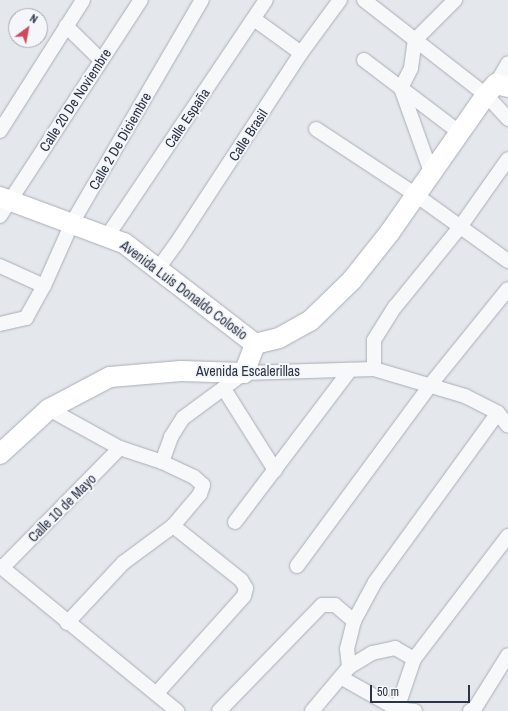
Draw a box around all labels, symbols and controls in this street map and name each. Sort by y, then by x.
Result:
north arrow [8,8,48,48]
text: N [27,11,40,26]
street label: Calle 20 De Noviembre [35,45,115,155]
street label: Calle España [161,85,213,151]
street label: Calle 2 De Diciembre [85,89,155,193]
street label: Calle Brasil [225,106,271,164]
street label: Avenida Luis Donaldo Colosio [117,237,251,343]
street label: Avenida Escalerillas [196,363,300,379]
street label: Calle 10 de Mayo [24,470,100,546]
scale bar [372,677,472,703]
text: 50 m [377,684,399,700]

